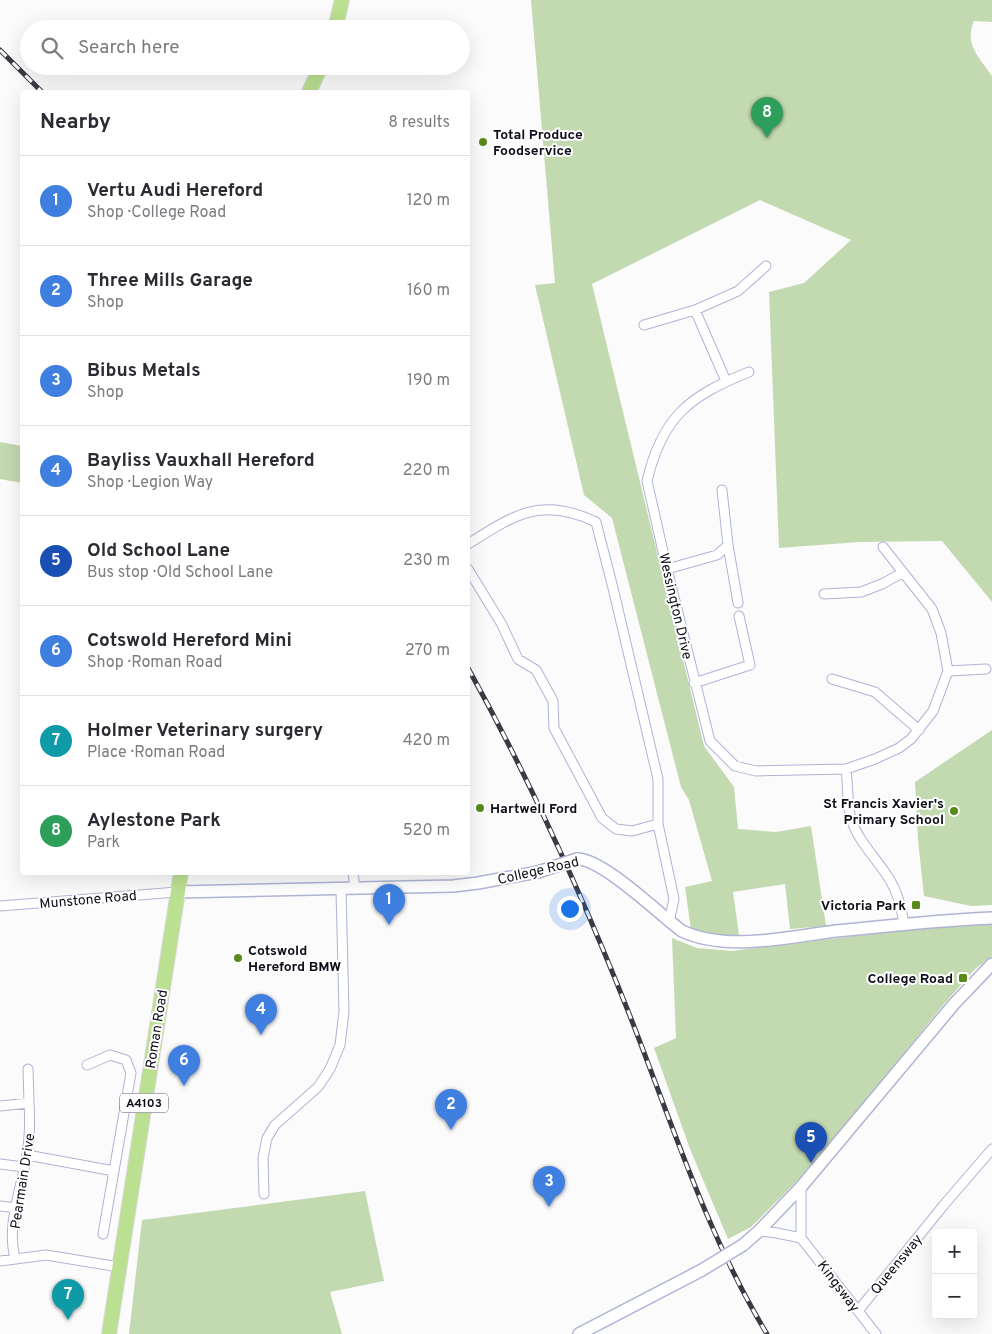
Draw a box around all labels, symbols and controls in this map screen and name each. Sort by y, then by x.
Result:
search box [20,20,470,75]
icon: search [38,34,66,62]
text: Search here [78,36,180,60]
pin: 8 [751,97,783,138]
text: Nearby [40,109,111,136]
text: 8 results [388,113,450,133]
place label: Total Produce Foodservice [493,127,583,160]
marker: Total Produce Foodservice [477,136,489,148]
text: Vertu Audi Hereford [87,179,263,203]
text: 1 [53,191,59,211]
text: 120 m [407,191,450,211]
text: Shop · College Road [87,203,226,223]
text: Three Mills Garage [87,269,253,293]
text: 2 [51,281,61,301]
text: 160 m [407,281,450,301]
text: Shop [87,293,124,313]
text: Bibus Metals [87,359,201,383]
text: 3 [51,371,61,391]
text: 190 m [407,371,450,391]
text: Shop [87,383,124,403]
text: Bayliss Vauxhall Hereford [87,449,315,473]
text: 4 [51,461,61,481]
text: 220 m [403,461,450,481]
text: Shop · Legion Way [87,473,213,493]
text: Old School Lane [87,539,230,563]
text: 5 [51,551,61,571]
text: 230 m [403,551,450,571]
street label: Wessington Drive [654,551,695,661]
text: Bus stop · Old School Lane [87,563,273,583]
text: Cotswold Hereford Mini [87,629,292,653]
text: 6 [51,641,61,661]
text: 270 m [405,641,450,661]
text: Shop · Roman Road [87,653,222,673]
text: Holmer Veterinary surgery [87,719,323,743]
text: 7 [52,731,60,751]
text: 420 m [403,731,450,751]
text: Place · Roman Road [87,743,225,763]
place label: St Francis Xavier's Primary School [823,796,944,829]
place label: Hartwell Ford [490,801,577,818]
marker: Hartwell Ford [474,802,486,814]
marker: St Francis Xavier's Primary School [948,805,960,817]
text: Aylestone Park [87,809,221,833]
text: 8 [51,821,61,841]
text: 520 m [403,821,450,841]
text: Park [87,833,120,853]
street label: College Road [496,854,581,889]
pin: 1 [373,884,405,925]
street label: Munstone Road [39,888,138,913]
your location [557,896,583,922]
place label: Victoria Park [821,898,906,915]
marker: Victoria Park [910,899,922,911]
place label: Cotswold Hereford BMW [248,943,341,976]
marker: Cotswold Hereford BMW [232,952,244,964]
place label: College Road [868,971,953,988]
marker: College Road [957,972,969,984]
street label: Roman Road [143,989,172,1070]
pin: 4 [245,994,277,1035]
pin: 6 [168,1045,200,1086]
pin: 2 [435,1089,467,1130]
road number: A4103 [120,1094,168,1112]
pin: 5 [795,1122,827,1163]
street label: Pearmain Drive [8,1132,39,1230]
pin: 3 [533,1166,565,1207]
map controls [932,1229,977,1319]
button: + [932,1229,977,1274]
street label: Queensway [868,1231,927,1298]
street label: Kingsway [813,1258,863,1316]
button: − [932,1274,977,1319]
pin: 7 [52,1279,84,1320]

